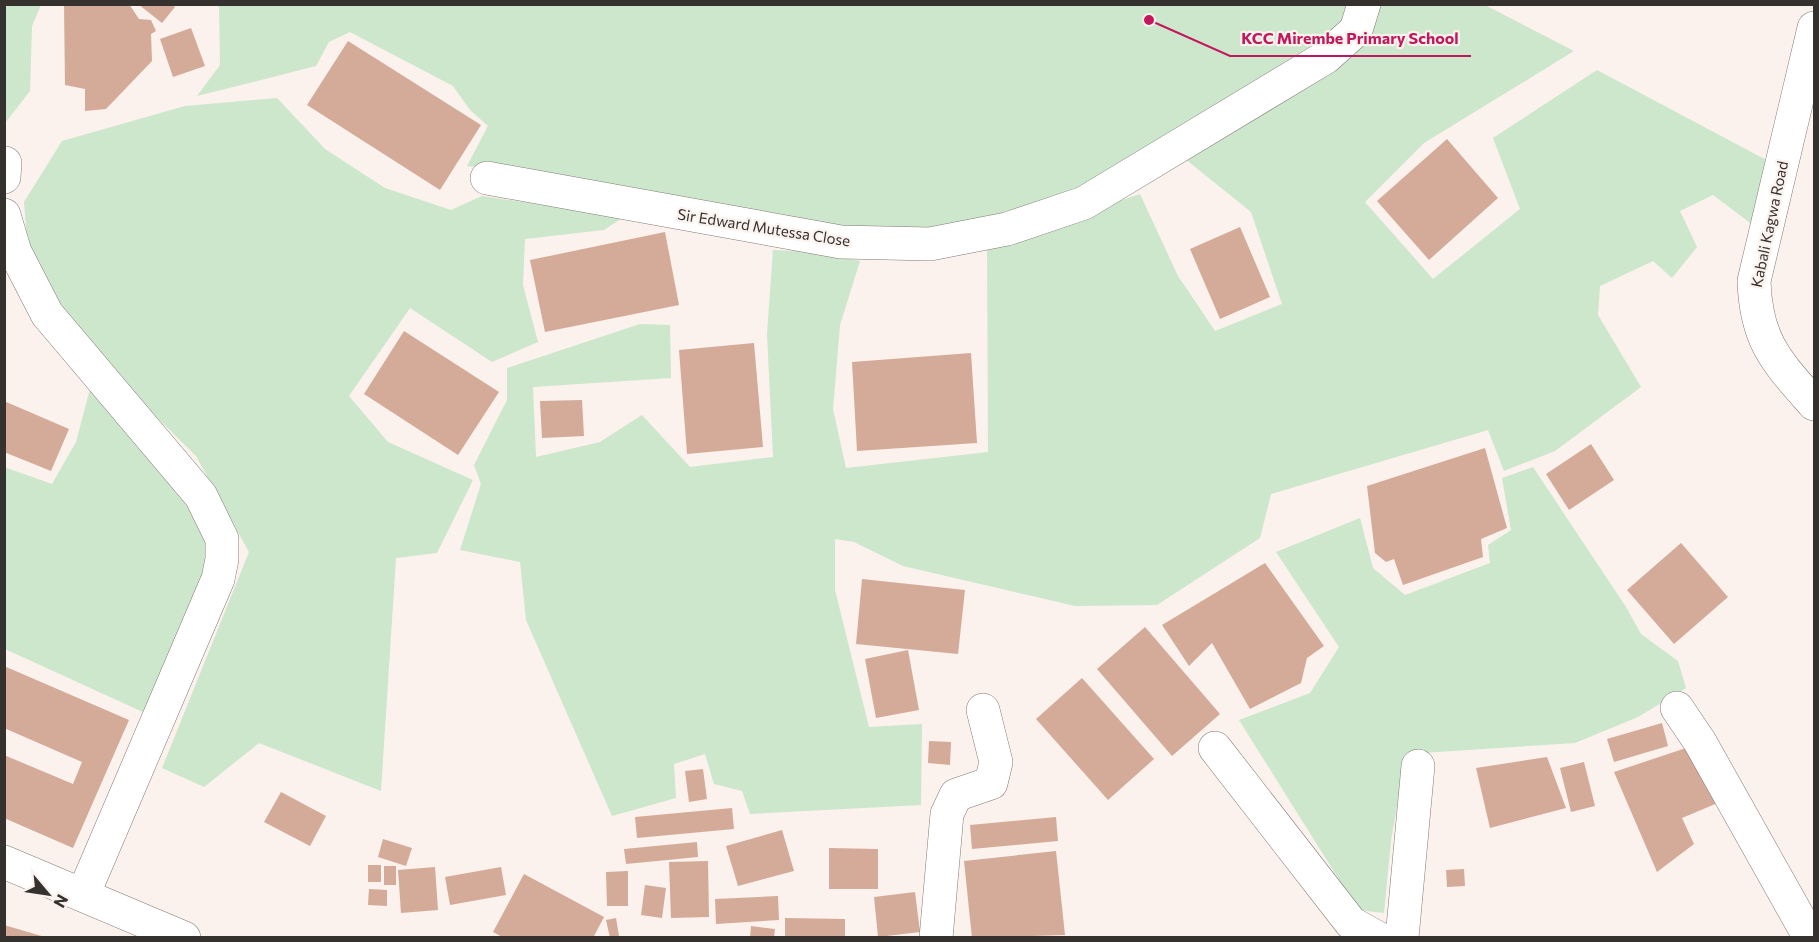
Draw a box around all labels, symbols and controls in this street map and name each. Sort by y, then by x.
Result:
callout: KCC Mirembe Primary School [1230,22,1471,56]
text: KCC Mirembe Primary School [1241,28,1459,47]
street label: Kabali Kagwa Road [1747,159,1791,289]
street label: Sir Edward Mutessa Close [676,204,852,250]
north arrow [18,864,78,924]
text: N [50,892,73,911]

